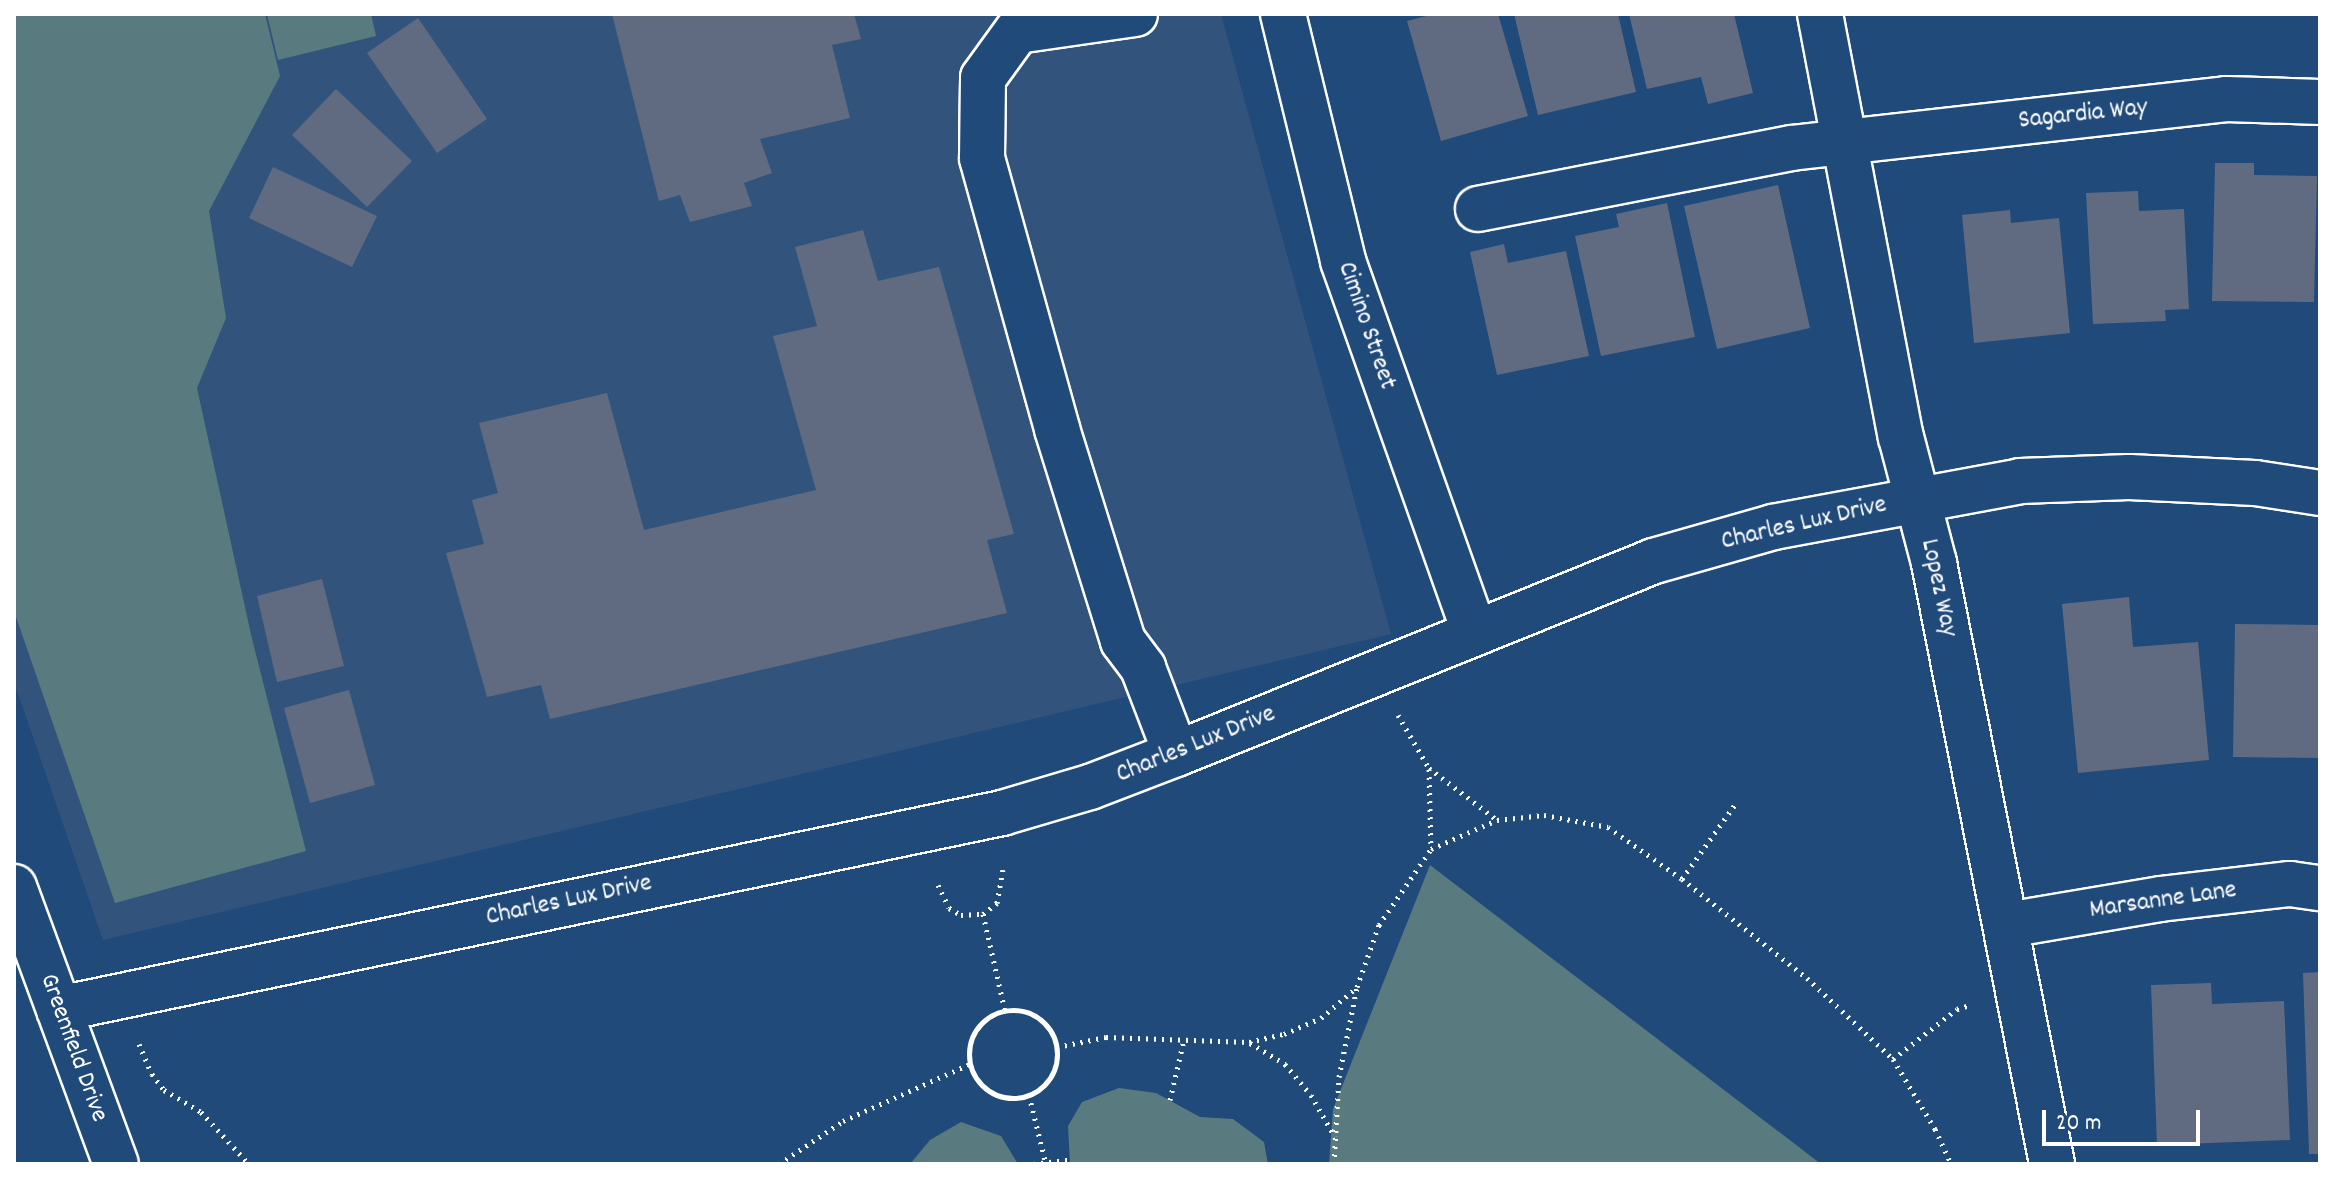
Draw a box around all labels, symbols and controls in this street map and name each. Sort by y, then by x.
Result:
street label: Sagardia Way [2017,93,2149,137]
street label: Cimino Street [1330,258,1402,394]
street label: Charles Lux Drive [1718,490,1890,558]
street label: Lopez Way [1912,536,1964,640]
street label: Charles Lux Drive [1112,699,1280,791]
street label: Charles Lux Drive [483,868,655,934]
street label: Marsanne Lane [2088,875,2238,927]
street label: Greenfield Drive [32,970,114,1126]
scale bar [2046,1094,2204,1144]
text: 20 m [2056,1107,2102,1141]

